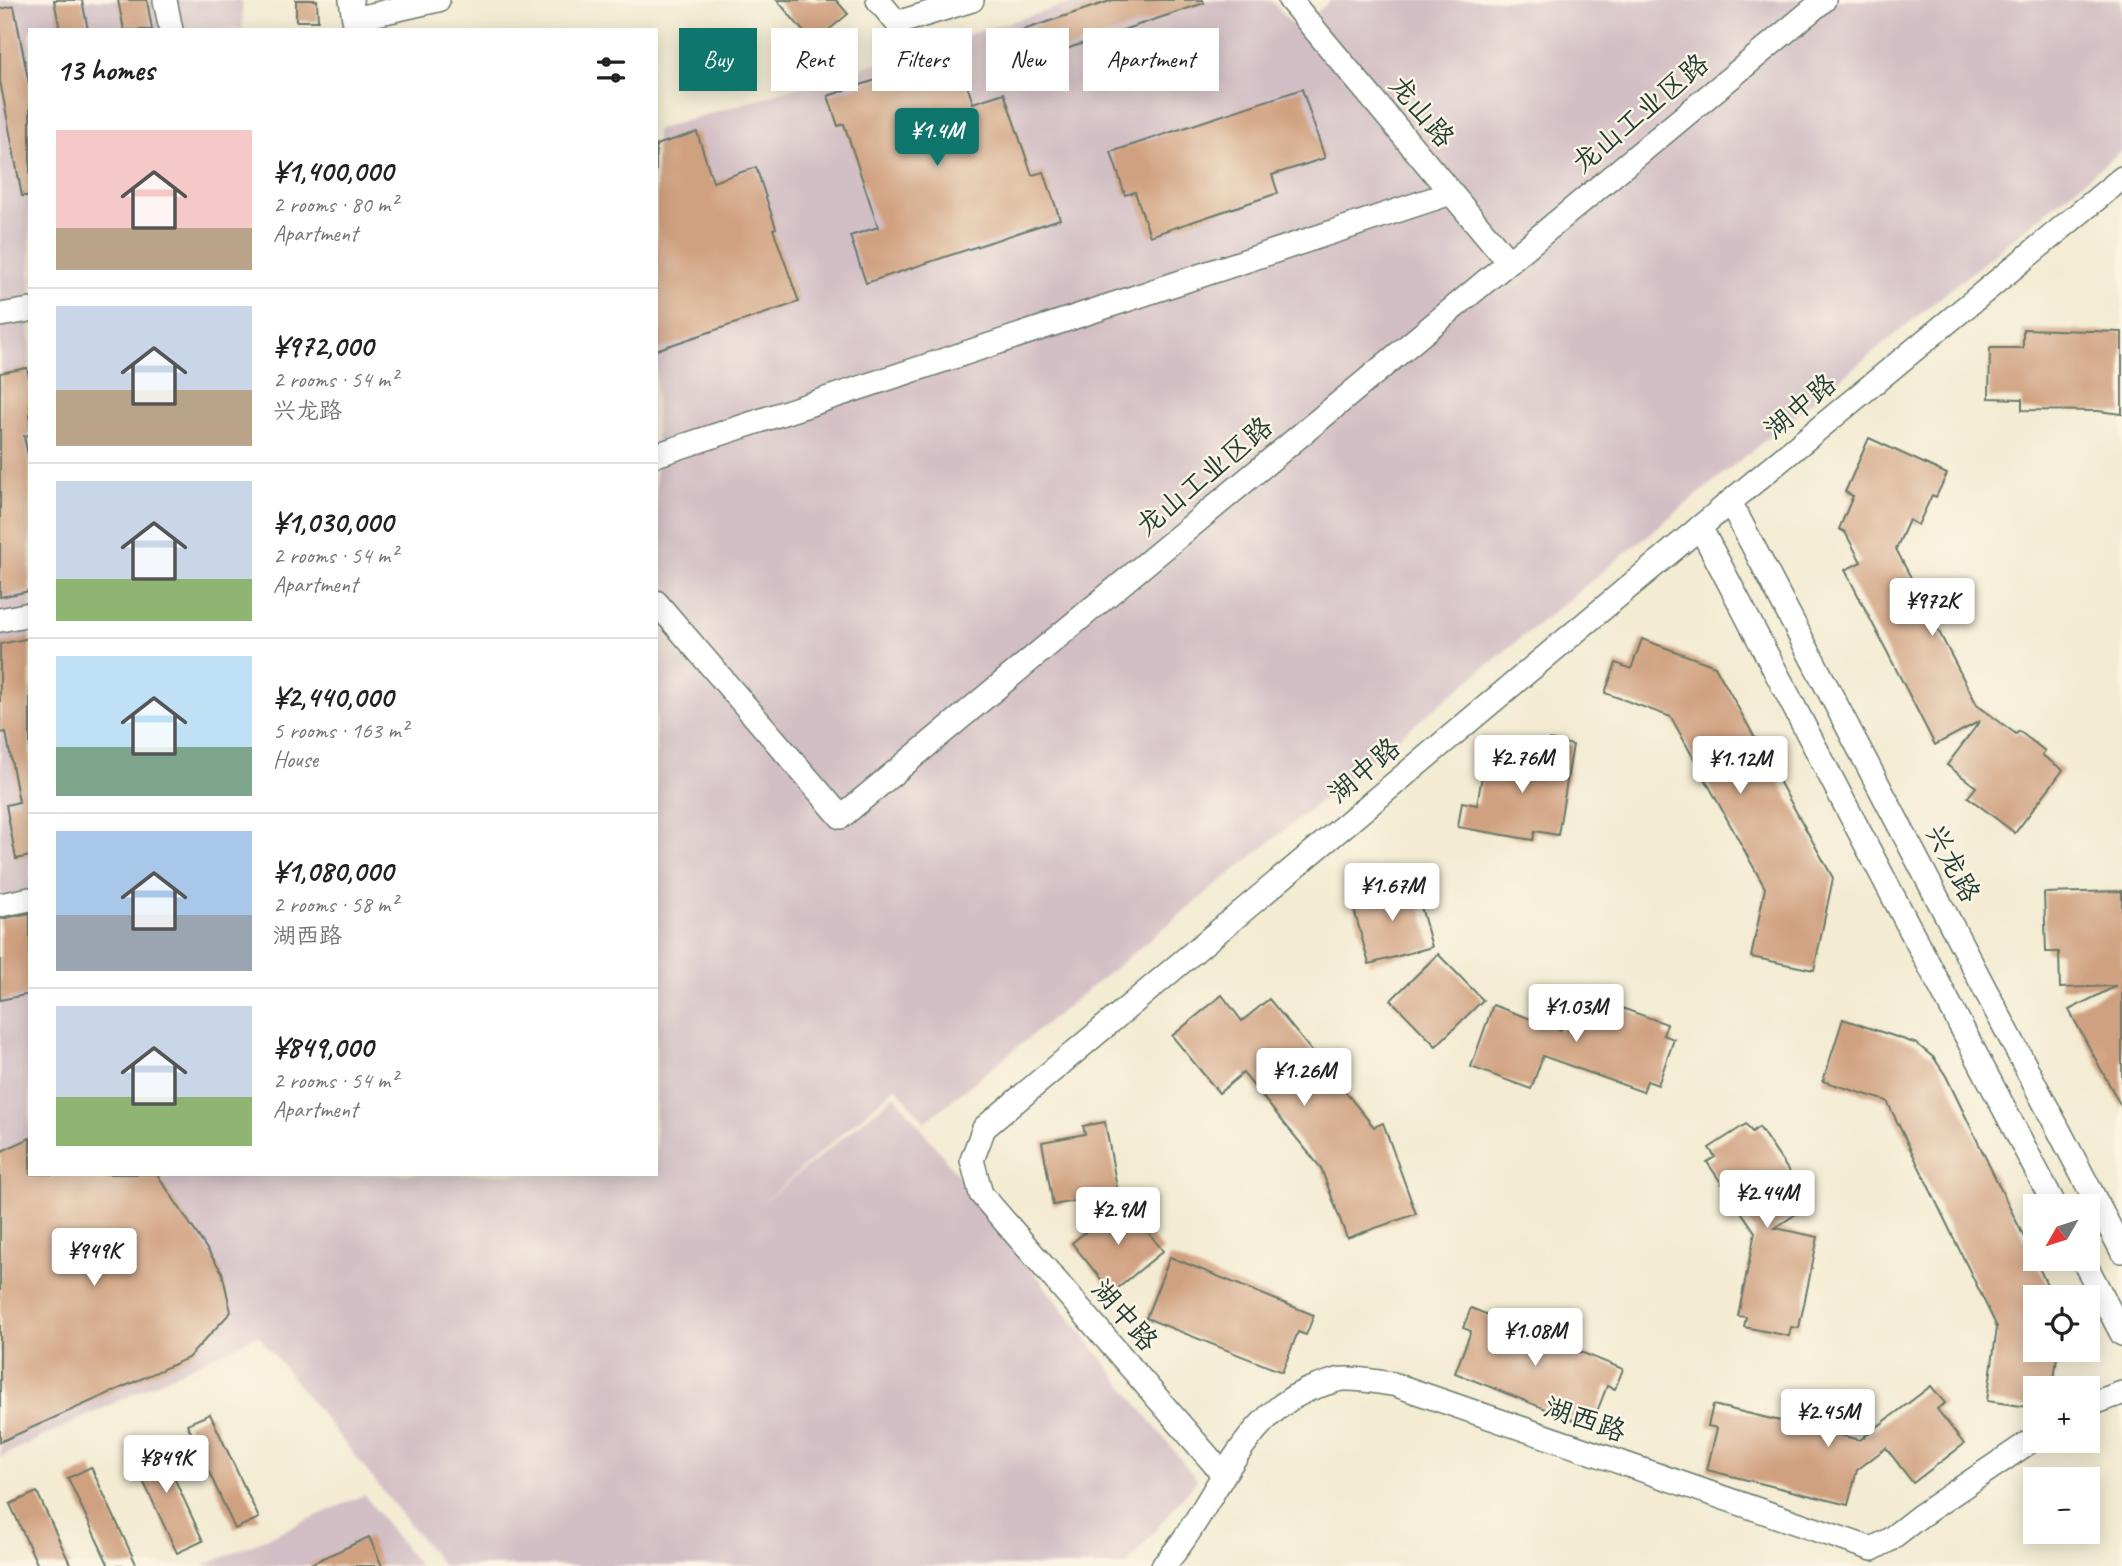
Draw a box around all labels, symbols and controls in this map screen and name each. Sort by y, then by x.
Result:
chip: Buy [679,28,757,91]
chip: Rent [771,28,858,91]
chip: Filters [872,28,972,91]
chip: New [986,28,1069,91]
chip: Apartment [1083,28,1219,91]
street label: 龙山工业区路 [1564,46,1716,180]
text: 13 homes [56,51,154,89]
icon: filters [592,51,630,89]
street label: 龙山路 [1382,68,1462,154]
pin: ¥1.4M [888,108,986,168]
text: ¥1.4M [911,116,963,145]
text: ¥1,400,000 [273,152,393,190]
icon: home [112,158,196,242]
text: 2 rooms · 80 m² [273,190,397,219]
text: Apartment [273,219,358,248]
text: ¥972,000 [273,327,373,365]
icon: home [112,334,196,418]
text: 2 rooms · 54 m² [273,365,397,394]
street label: 湖中路 [1757,366,1843,446]
text: 兴龙路 [273,396,342,425]
street label: 龙山工业区路 [1128,409,1280,543]
text: ¥1,030,000 [273,503,393,541]
icon: home [112,509,196,593]
text: 2 rooms · 54 m² [273,541,397,570]
text: Apartment [273,570,358,599]
pin: ¥972K [1883,578,1981,638]
text: ¥972K [1906,586,1958,615]
text: ¥2,440,000 [273,678,393,716]
icon: home [112,684,196,768]
text: 5 rooms · 163 m² [273,716,408,745]
street label: 湖中路 [1321,730,1407,810]
pin: ¥2.76M [1465,736,1579,795]
pin: ¥1.12M [1683,736,1797,796]
text: ¥2.76M [1490,743,1554,772]
text: ¥1.12M [1709,744,1771,773]
text: House [273,745,318,774]
street label: 兴龙路 [1918,818,1988,908]
text: ¥1,080,000 [273,852,393,890]
icon: home [112,859,196,943]
pin: ¥1.67M [1335,864,1449,923]
text: ¥1.67M [1360,871,1424,900]
text: 2 rooms · 58 m² [273,890,397,919]
text: 湖西路 [273,921,342,950]
pin: ¥1.03M [1519,984,1633,1044]
text: ¥1.03M [1545,992,1607,1021]
text: ¥849,000 [273,1028,373,1066]
icon: home [112,1034,196,1118]
pin: ¥1.26M [1247,1048,1361,1108]
text: ¥1.26M [1272,1056,1336,1085]
text: 2 rooms · 54 m² [273,1066,397,1095]
text: Apartment [273,1095,358,1124]
pin: ¥2.44M [1710,1170,1824,1230]
text: ¥2.44M [1736,1178,1798,1207]
pin: ¥2.9M [1069,1188,1167,1247]
north arrow [2023,1194,2100,1270]
map controls [2023,1194,2100,1544]
text: ¥2.9M [1092,1195,1144,1224]
pin: ¥949K [45,1228,143,1288]
text: ¥949K [68,1236,120,1265]
street label: 湖中路 [1084,1272,1166,1358]
button: locate [2023,1285,2100,1362]
pin: ¥1.08M [1478,1308,1592,1368]
text: ¥1.08M [1504,1316,1566,1345]
button: + [2023,1376,2100,1453]
street label: 湖西路 [1540,1389,1630,1449]
pin: ¥2.45M [1771,1390,1885,1449]
text: ¥2.45M [1797,1397,1859,1426]
pin: ¥849K [117,1436,215,1495]
text: ¥849K [140,1443,192,1472]
button: − [2023,1467,2100,1544]

